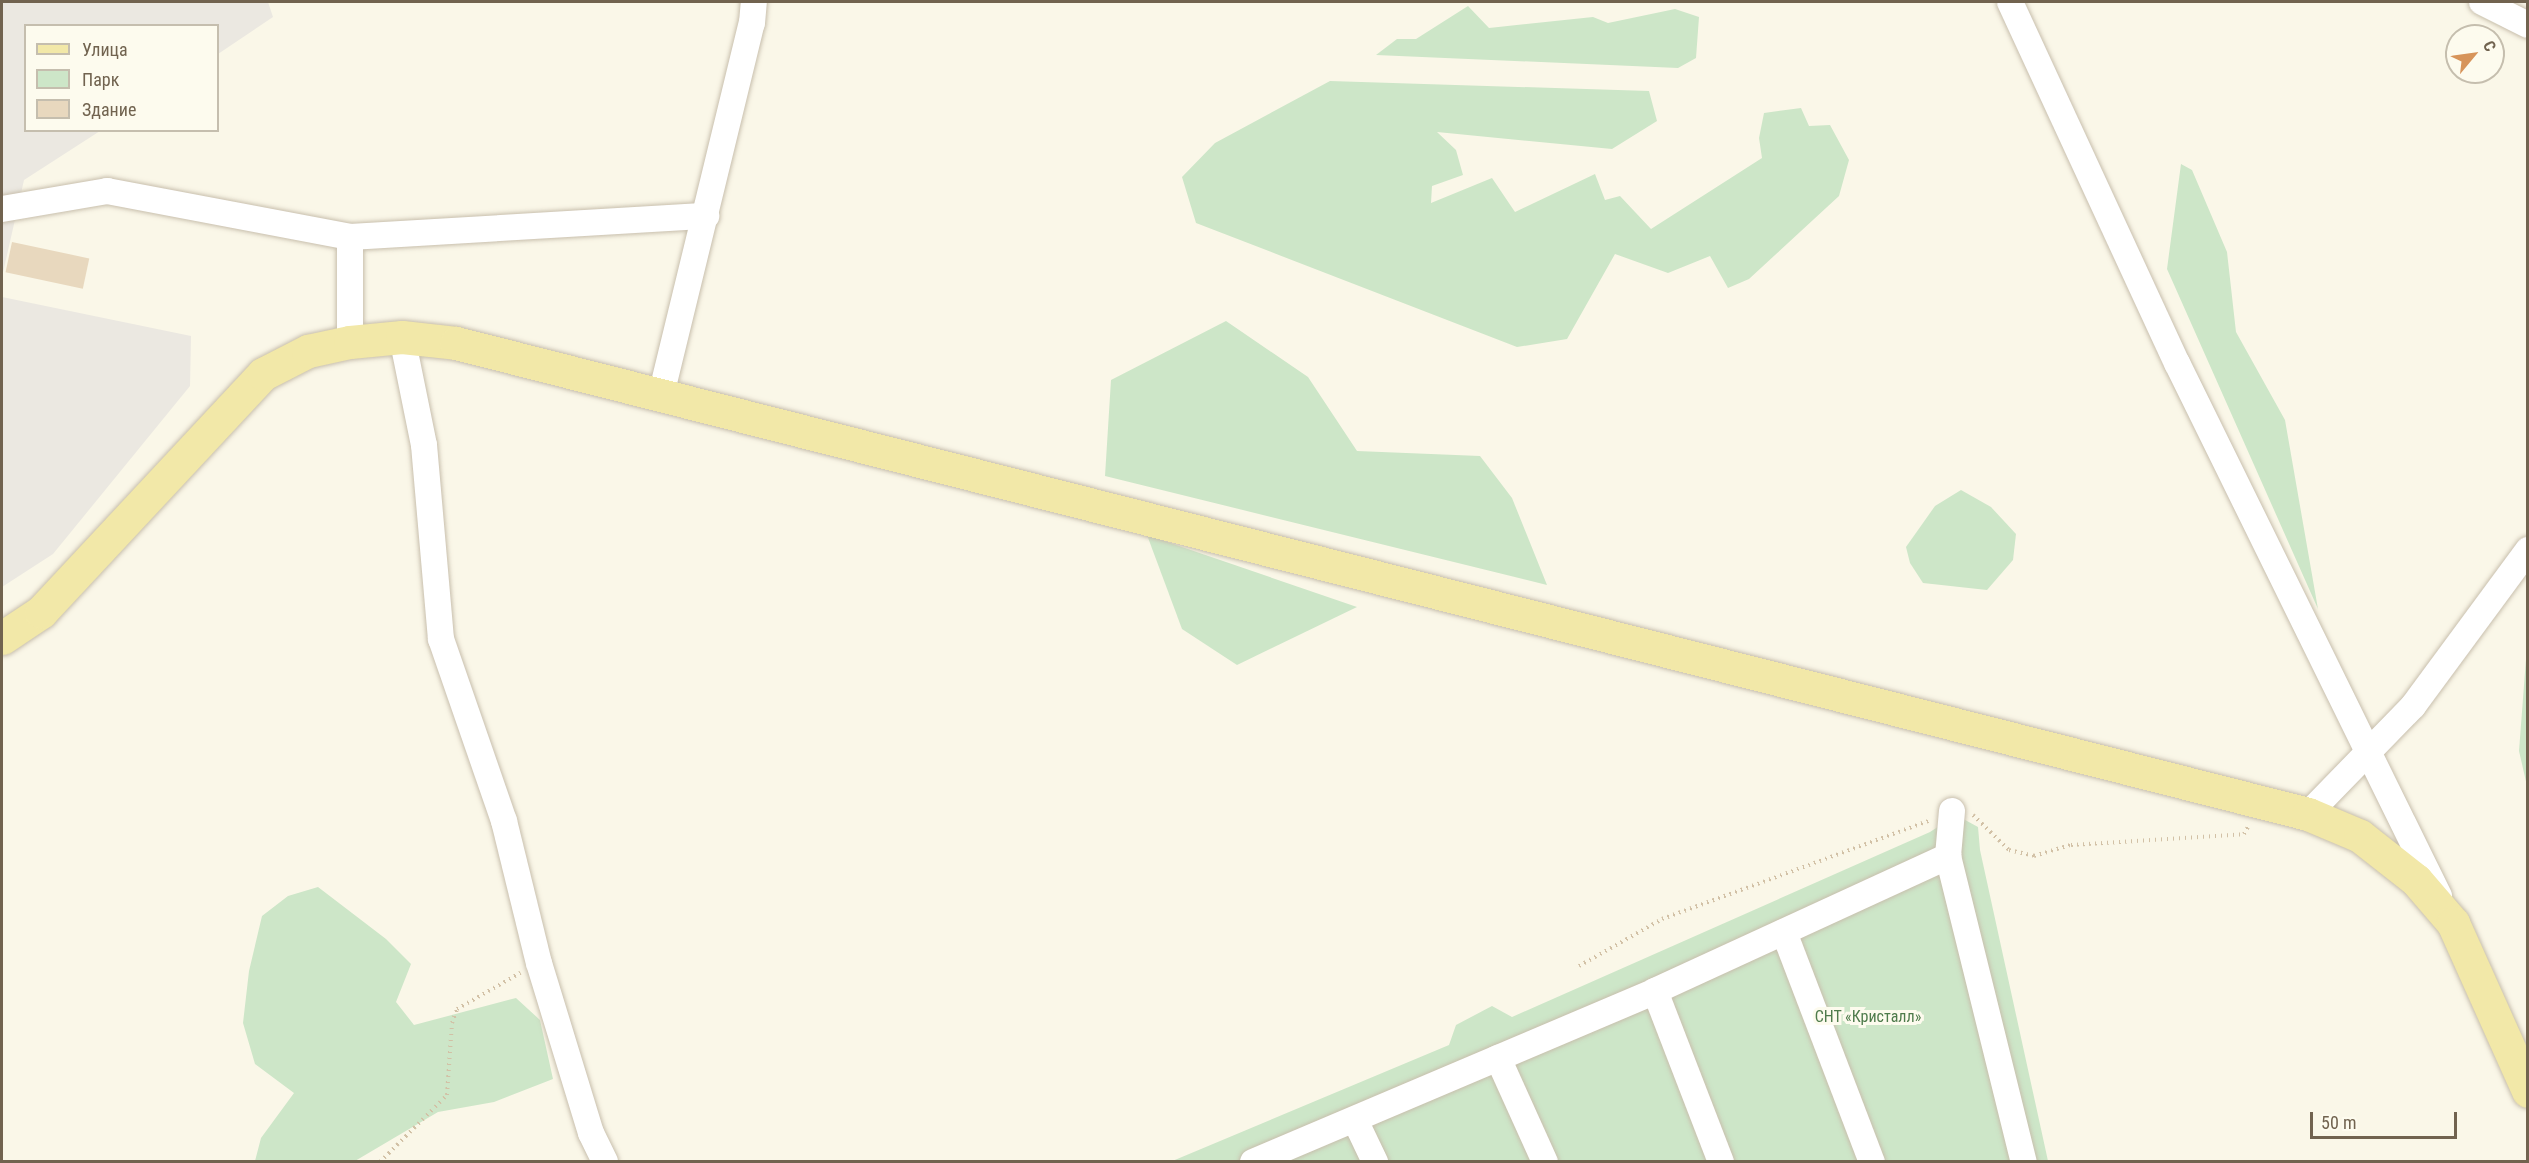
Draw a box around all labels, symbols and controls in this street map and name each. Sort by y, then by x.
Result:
legend [24,24,219,132]
north arrow [2445,24,2505,84]
text: С [2479,37,2500,55]
text: Улица [82,39,128,60]
text: Парк [82,69,119,90]
text: Здание [82,99,136,120]
park label: СНТ «Кристалл» [1814,1007,1922,1027]
scale bar [2313,1100,2460,1138]
text: 50 m [2321,1112,2356,1133]

